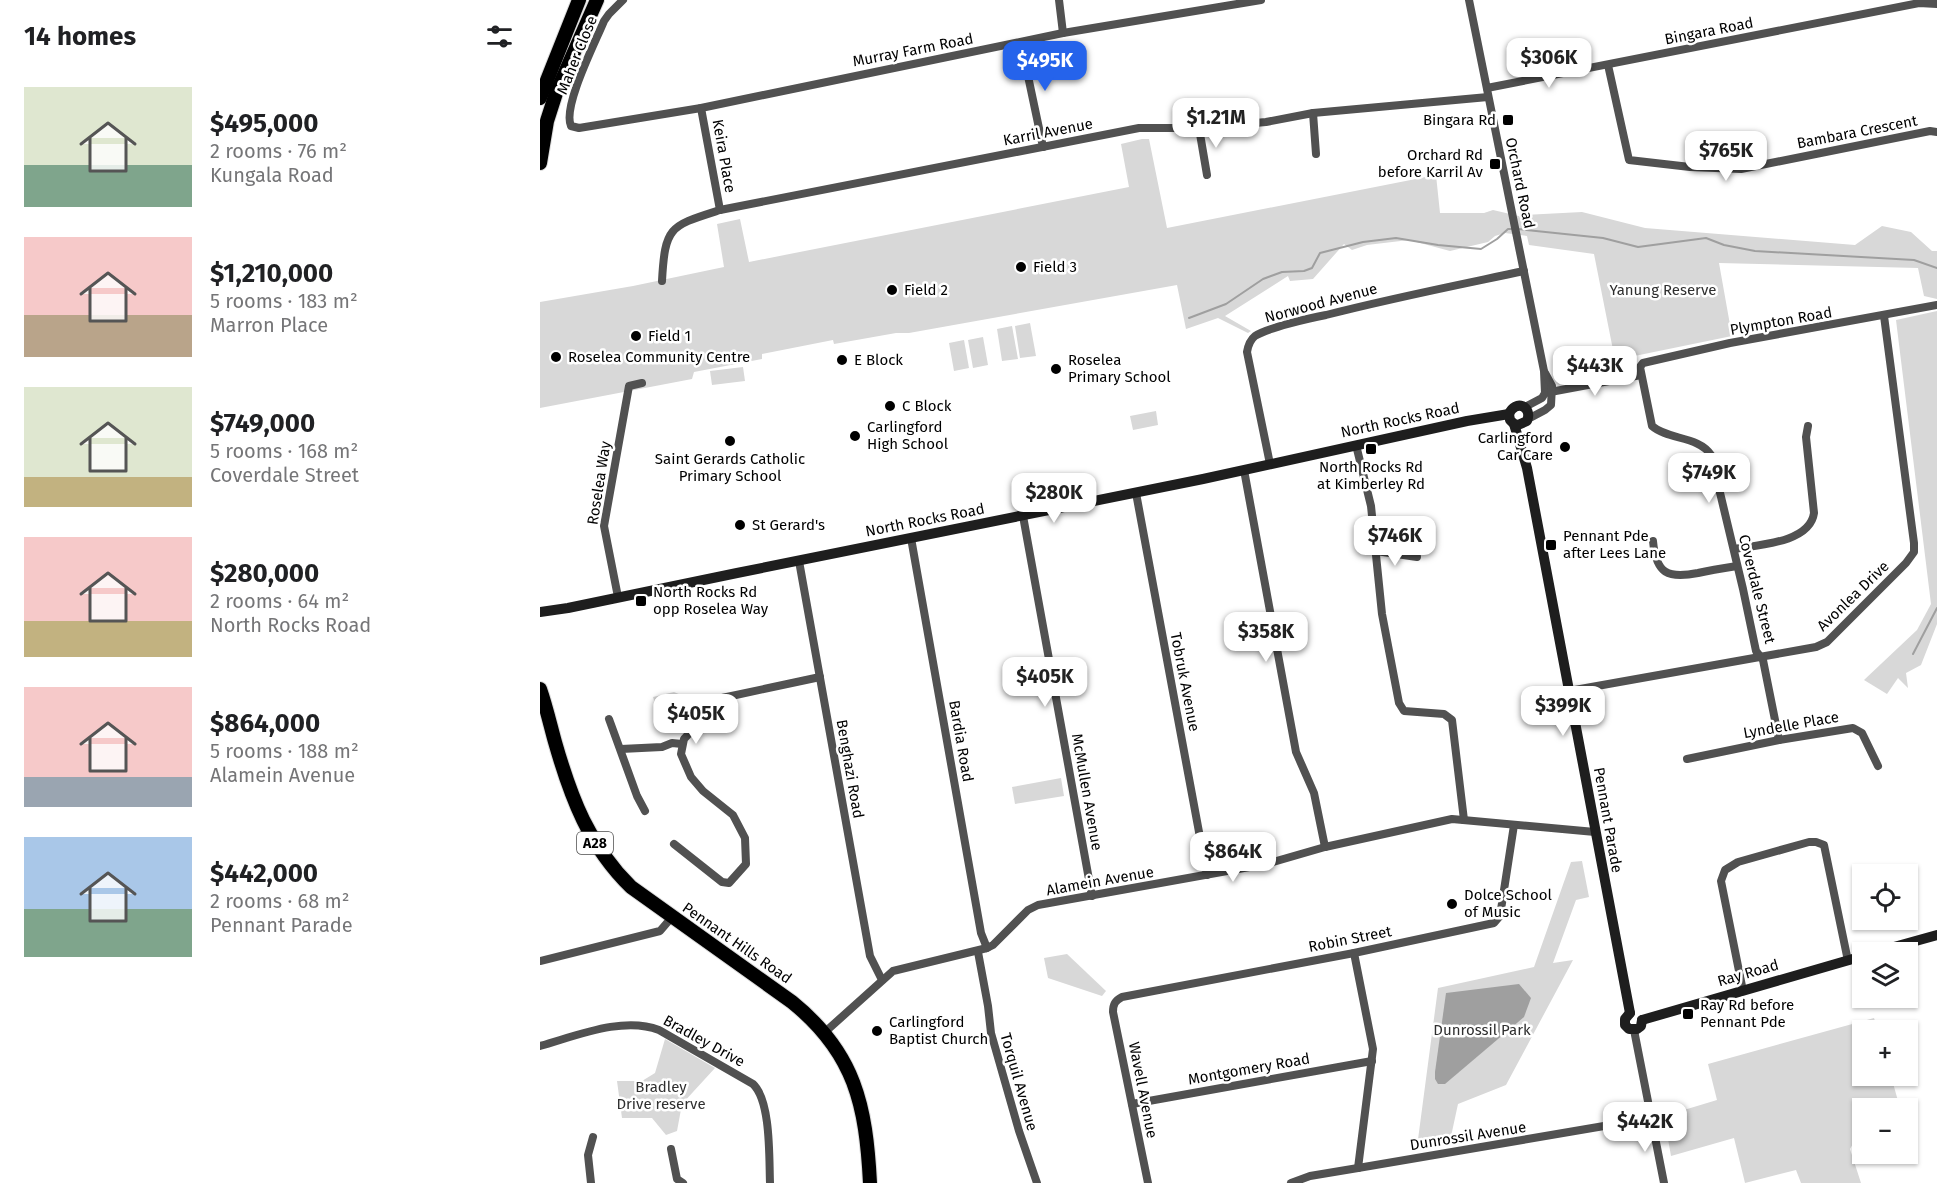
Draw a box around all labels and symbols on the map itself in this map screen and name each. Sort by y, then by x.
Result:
street label: Maher Close [553,13,601,97]
street label: Bingara Road [1663,14,1755,48]
street label: Murray Farm Road [851,29,975,71]
pin: $306K [1507,38,1591,89]
pin: $495K [1003,41,1087,92]
pin: $1.21M [1167,98,1265,149]
place label: Bingara Rd [1423,111,1496,129]
street label: Bambara Crescent [1795,111,1919,153]
marker: Bingara Rd [1501,113,1515,127]
street label: Karril Avenue [1002,114,1094,150]
street label: Keira Place [709,118,739,194]
pin: $765K [1684,131,1768,182]
street label: Orchard Road [1502,136,1538,230]
place label: Orchard Rd before Karril Av [1378,146,1484,181]
marker: Orchard Rd before Karril Av [1488,157,1502,171]
place label: Field 3 [1033,258,1077,276]
marker: Field 3 [1014,260,1028,274]
street label: Norwood Avenue [1263,279,1379,327]
place label: Field 2 [904,281,948,299]
park label: Yanung Reserve [1610,281,1716,299]
marker: Field 2 [885,283,899,297]
street label: Plympton Road [1729,303,1833,339]
place label: Field 1 [648,327,691,345]
marker: Field 1 [629,329,643,343]
pin: $443K [1553,346,1637,397]
place label: Roselea Community Centre [568,348,750,366]
marker: Roselea Community Centre [549,350,563,364]
place label: E Block [854,351,903,369]
place label: Roselea Primary School [1068,351,1171,386]
marker: E Block [835,353,849,367]
marker: Roselea Primary School [1049,362,1063,376]
place label: C Block [902,397,952,415]
marker: C Block [883,399,897,413]
street label: North Rocks Road [1339,399,1461,441]
place label: Carlingford High School [867,418,949,453]
marker: Carlingford High School [848,429,862,443]
place label: Carlingford Car Care [1478,429,1553,464]
marker: Saint Gerards Catholic Primary School [723,434,737,448]
street label: Roselea Way [583,439,615,526]
marker: Carlingford Car Care [1558,440,1572,454]
marker: North Rocks Rd at Kimberley Rd [1364,442,1378,456]
place label: Saint Gerards Catholic Primary School [655,450,805,485]
pin: $749K [1667,453,1751,504]
place label: North Rocks Rd at Kimberley Rd [1317,458,1425,493]
pin: $280K [1012,473,1096,524]
street label: North Rocks Road [864,500,986,540]
place label: St Gerard's [752,516,825,534]
pin: $746K [1353,516,1437,567]
marker: St Gerard's [733,518,747,532]
place label: Pennant Pde after Lees Lane [1563,527,1666,562]
street label: Coverdale Street [1735,533,1779,646]
marker: Pennant Pde after Lees Lane [1544,538,1558,552]
street label: Avonlea Drive [1813,557,1893,635]
place label: North Rocks Rd opp Roselea Way [653,583,769,618]
marker: North Rocks Rd opp Roselea Way [634,594,648,608]
pin: $358K [1224,612,1308,663]
street label: Tobruk Avenue [1167,631,1203,733]
pin: $405K [1003,657,1087,708]
pin: $399K [1521,686,1605,737]
pin: $405K [654,694,738,745]
street label: Bardia Road [945,699,977,783]
street label: Lyndelle Place [1742,708,1840,742]
street label: Benghazi Road [832,718,868,820]
street label: McMullen Avenue [1068,732,1106,852]
street label: Pennant Parade [1590,766,1626,874]
road number: A28 [577,832,613,854]
pin: $864K [1191,832,1275,883]
street label: Alamein Avenue [1045,863,1155,899]
place label: Dolce School of Music [1464,886,1552,921]
marker: Dolce School of Music [1445,897,1459,911]
street label: Pennant Hills Road [679,899,795,987]
street label: Robin Street [1307,922,1394,956]
street label: Ray Road [1715,956,1781,990]
place label: Ray Rd before Pennant Pde [1700,996,1794,1031]
marker: Ray Rd before Pennant Pde [1681,1007,1695,1021]
street label: Bradley Drive [660,1011,748,1071]
place label: Carlingford Baptist Church [889,1013,988,1048]
park label: Dunrossil Park [1433,1021,1531,1039]
marker: Carlingford Baptist Church [870,1024,884,1038]
street label: Torquil Avenue [996,1031,1042,1133]
street label: Wavell Avenue [1125,1040,1161,1140]
street label: Montgomery Road [1187,1049,1311,1089]
park label: Bradley Drive reserve [616,1078,706,1113]
pin: $442K [1603,1102,1687,1153]
street label: Dunrossil Avenue [1409,1118,1527,1154]

